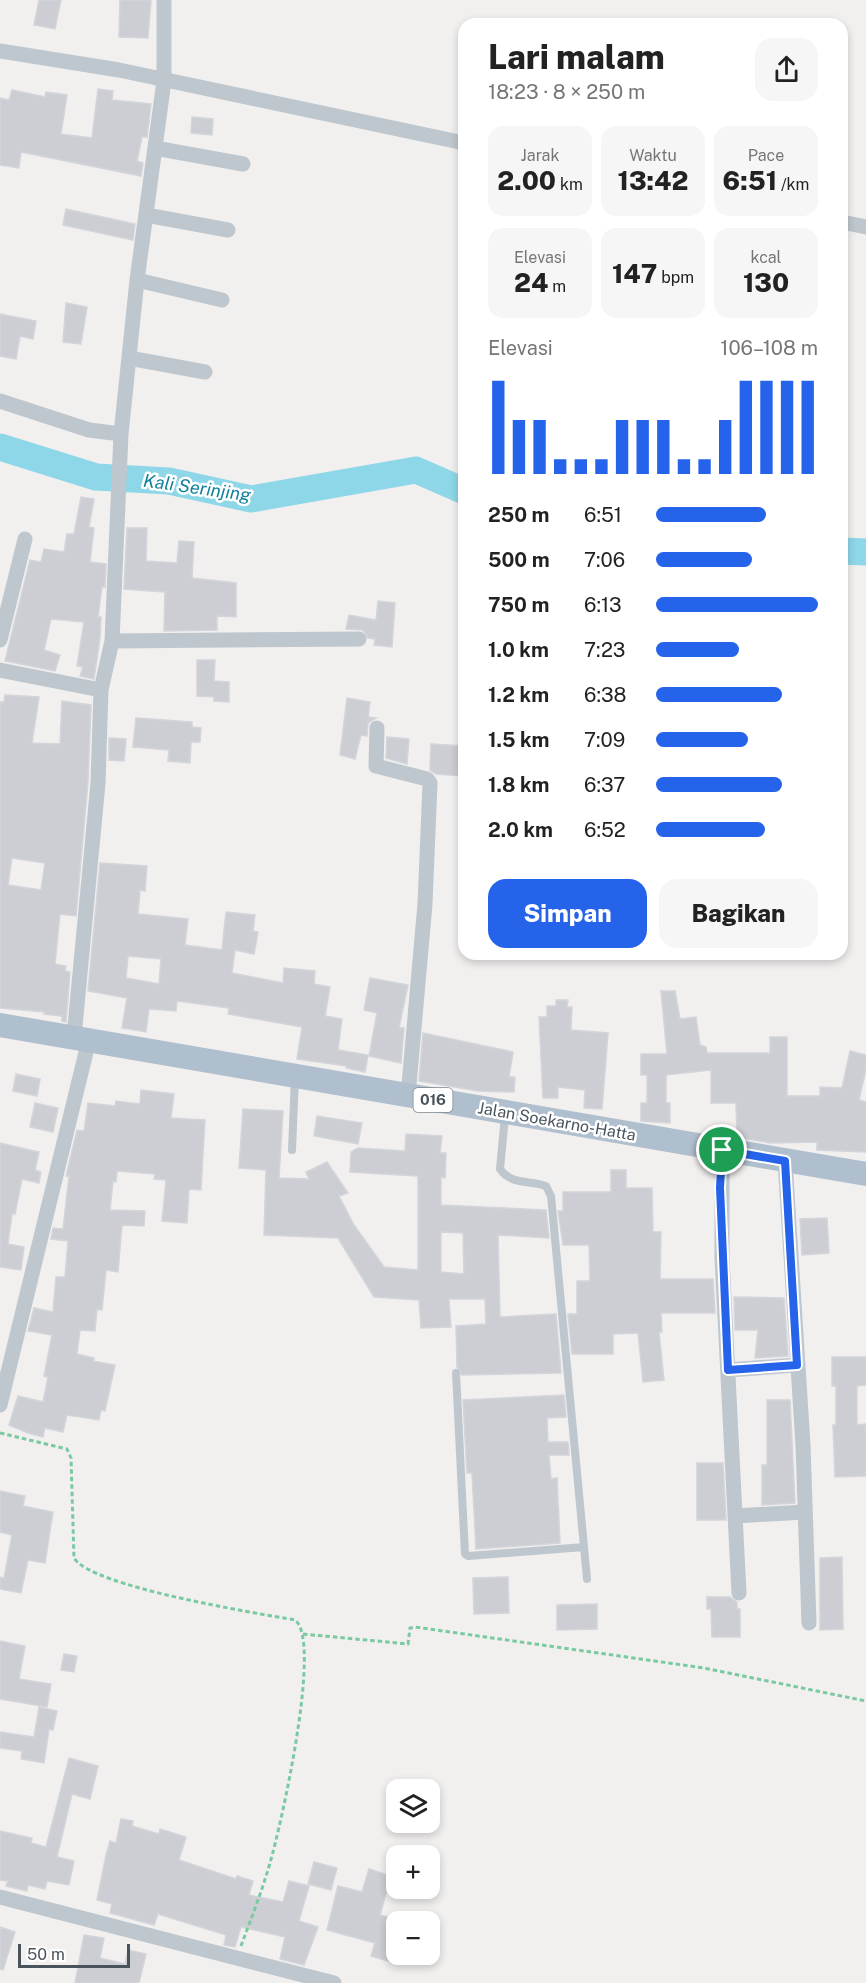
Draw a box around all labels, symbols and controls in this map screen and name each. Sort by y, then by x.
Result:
text: Lari malam [488,38,665,76]
button: share [755,38,818,101]
text: 18:23 · 8 × 250 m [488,80,645,104]
text: Jarak [521,146,559,165]
text: Waktu [629,146,677,165]
text: Pace [748,146,784,165]
text: 2.00 [497,165,556,196]
text: 13:42 [618,165,688,196]
text: 6:51 [723,165,777,196]
text: km [556,175,583,194]
text: /km [777,175,809,194]
text: Elevasi [514,248,566,267]
text: kcal [751,248,781,267]
text: 147 [612,258,657,289]
text: 24 [514,267,548,298]
text: 130 [743,267,789,298]
text: bpm [657,268,694,287]
text: m [548,277,566,296]
text: Elevasi [488,336,553,360]
text: 106–108 m [720,336,818,360]
water label: Kali Serinjing [142,470,252,505]
text: 250 m [488,503,550,527]
text: 6:51 [584,503,622,527]
text: 500 m [488,548,550,572]
text: 7:06 [584,548,625,572]
text: 750 m [488,593,549,617]
text: 6:13 [584,593,622,617]
text: 1.0 km [488,638,549,662]
text: 7:23 [584,638,625,662]
text: 1.2 km [488,683,549,707]
text: 6:38 [584,683,626,707]
text: 1.5 km [488,728,549,752]
text: 7:09 [584,728,625,752]
text: 1.8 km [488,773,549,797]
text: 6:37 [584,773,625,797]
text: 2.0 km [488,818,553,842]
text: 6:52 [584,818,626,842]
button: Simpan [488,879,647,948]
button: Bagikan [659,879,818,948]
road number: 016 [414,1088,452,1112]
street label: Jalan Soekarno-Hatta [476,1098,637,1145]
pin [696,1124,747,1175]
icon: arrive [705,1133,738,1166]
map controls [386,1779,440,1965]
button: layers [386,1779,440,1833]
button: + [386,1845,440,1899]
button: − [386,1911,440,1965]
scale bar [18,1941,130,1968]
text: 50 m [27,1945,65,1964]

